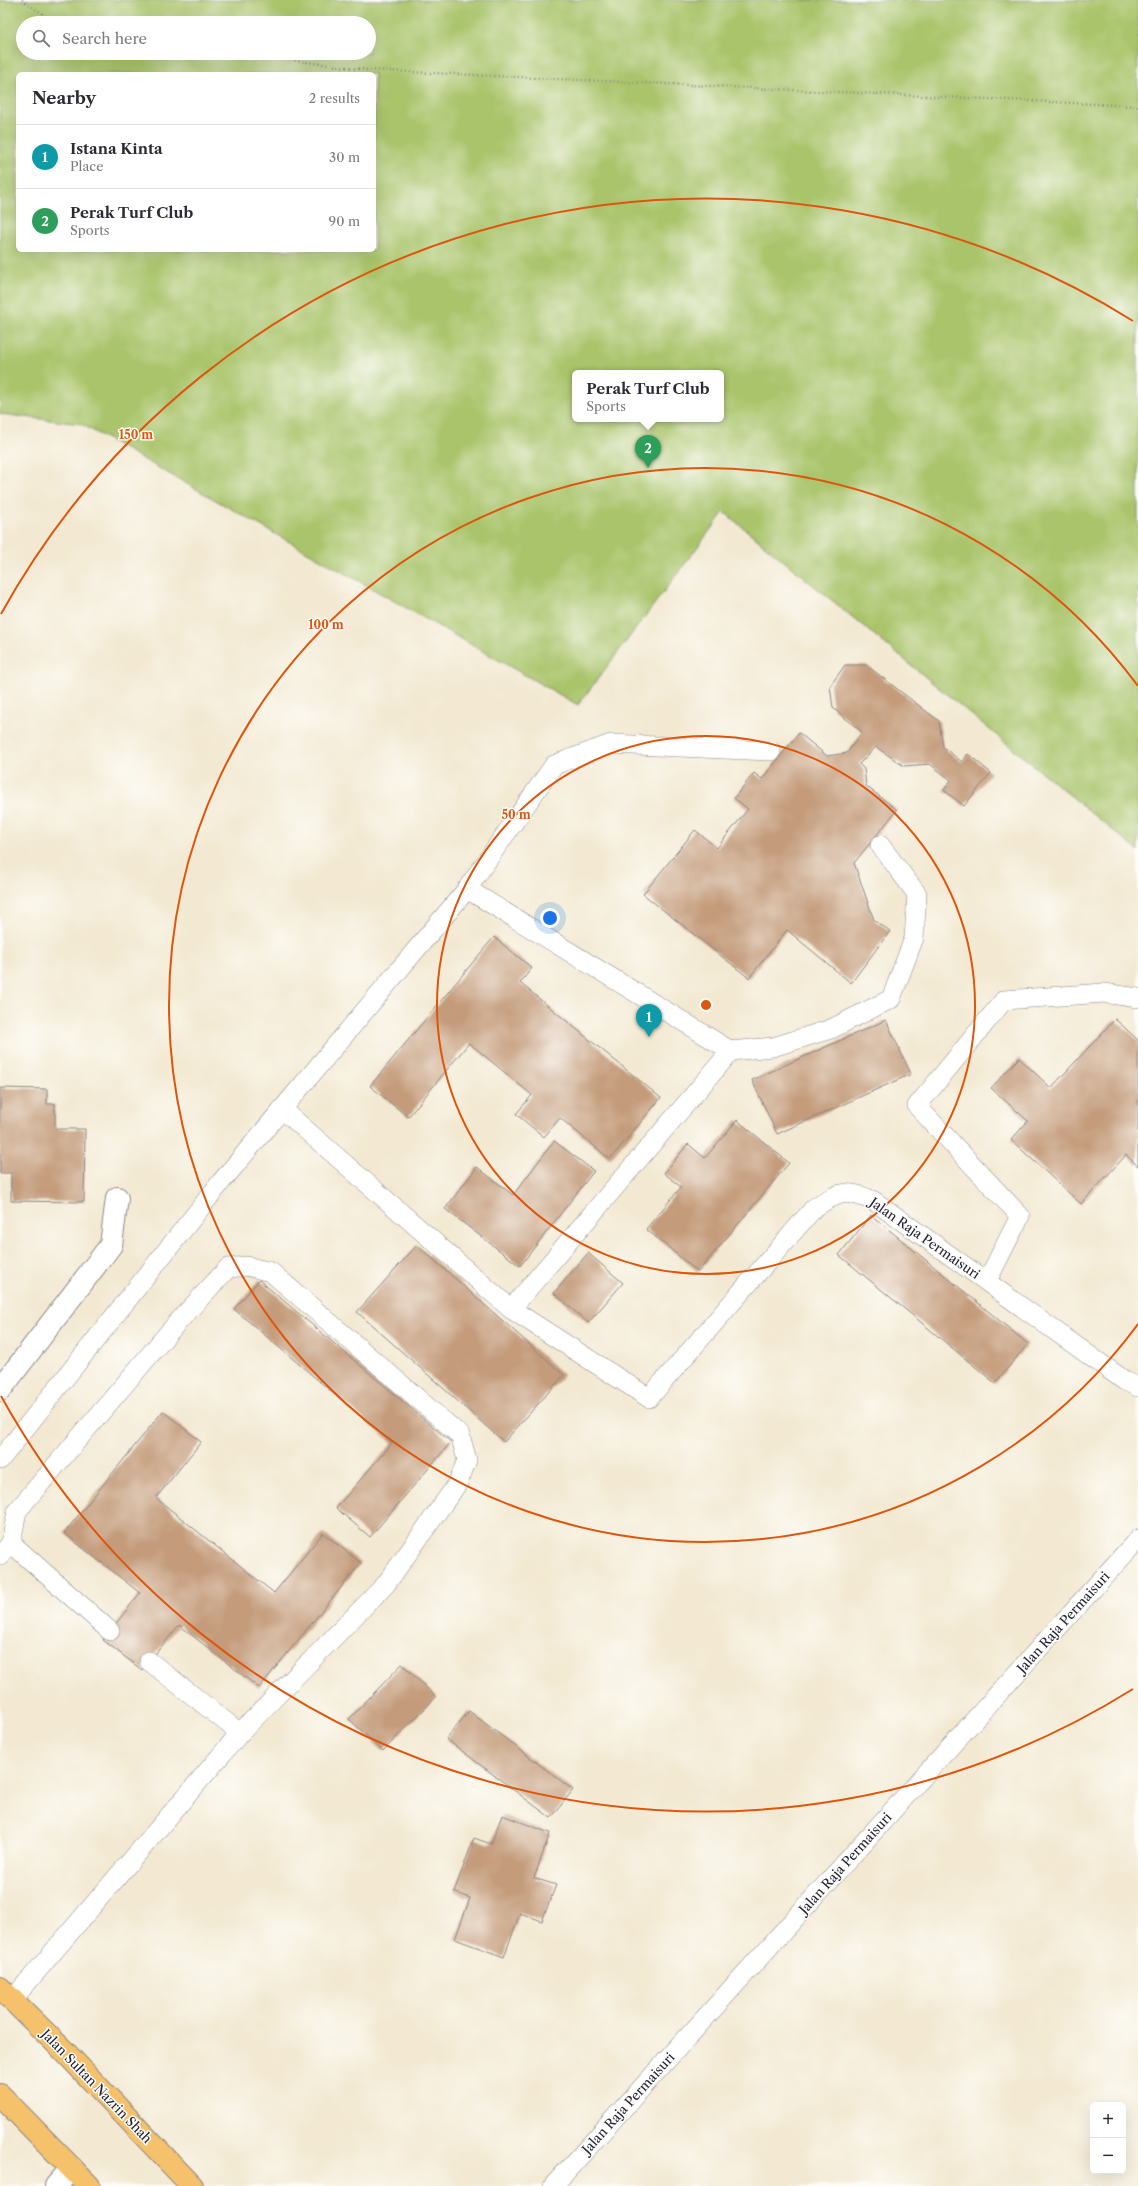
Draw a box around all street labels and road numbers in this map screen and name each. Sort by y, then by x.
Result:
street label: Jalan Raja Permaisuri [865,1193,983,1282]
street label: Jalan Raja Permaisuri [1012,1568,1113,1677]
street label: Jalan Raja Permaisuri [794,1809,895,1918]
street label: Jalan Sultan Nazrin Shah [37,2024,156,2146]
street label: Jalan Raja Permaisuri [577,2049,678,2158]

